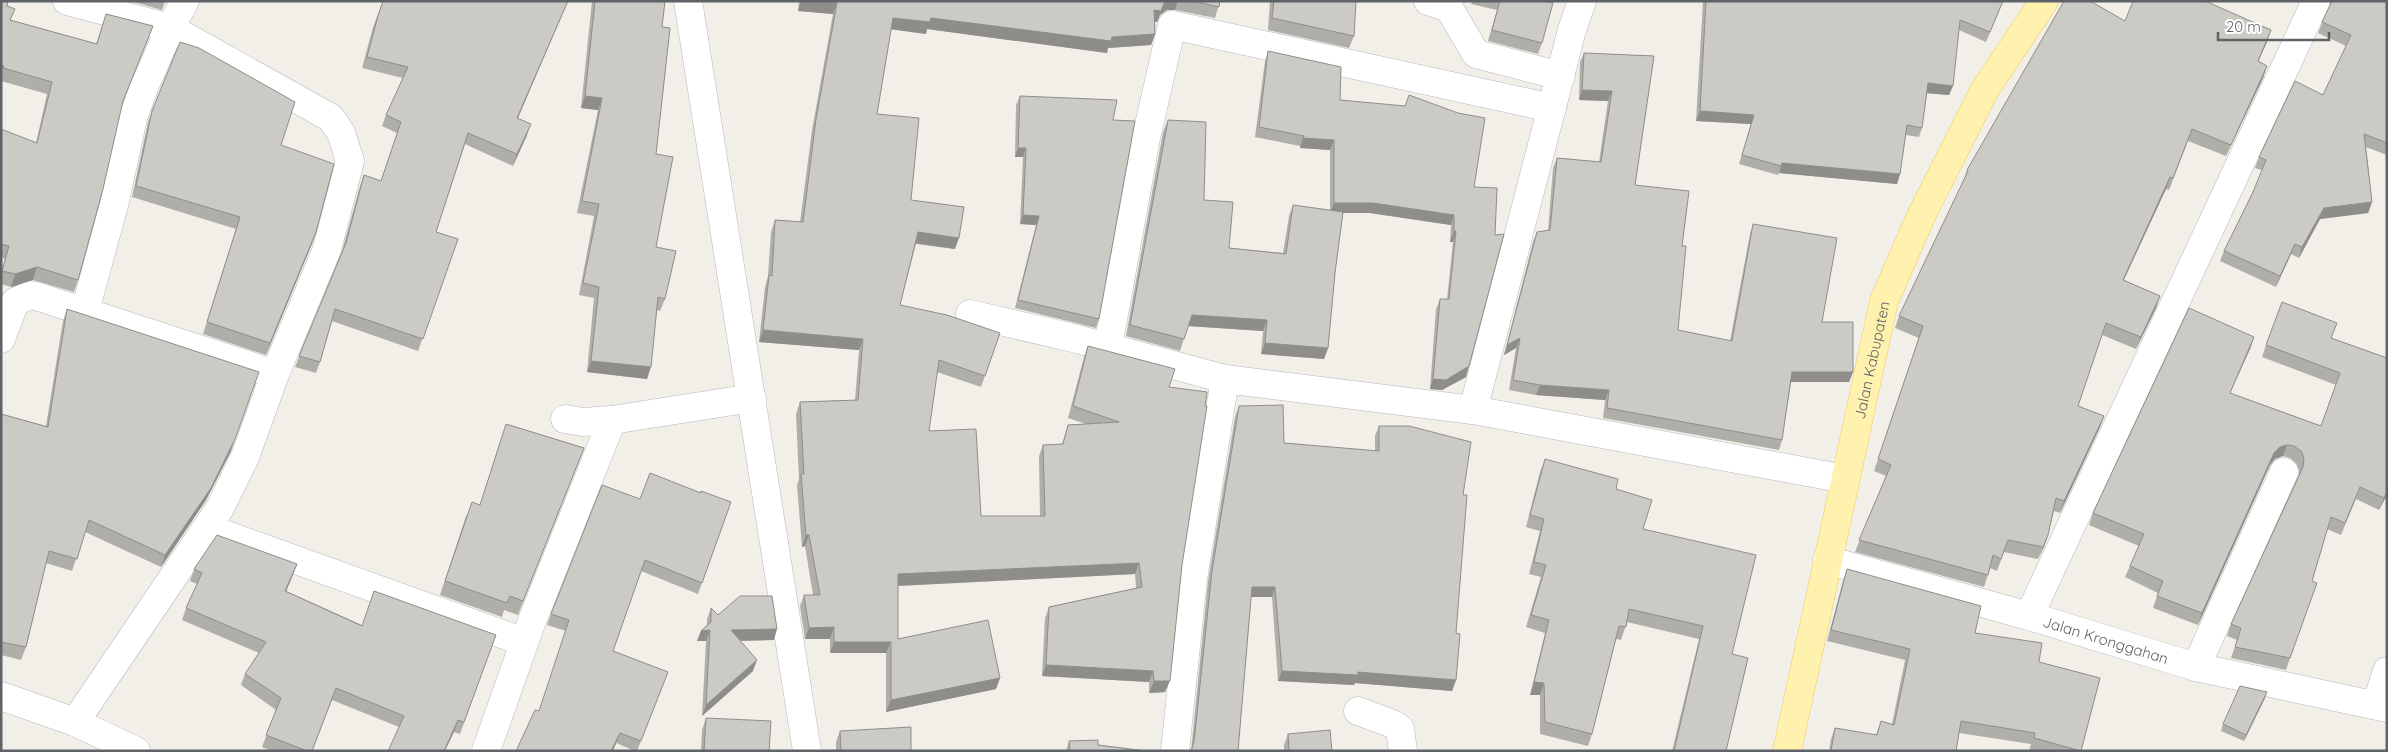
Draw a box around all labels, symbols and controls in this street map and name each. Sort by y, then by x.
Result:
scale bar [2218,10,2329,42]
text: 20 m [2226,17,2261,36]
street label: Jalan Kabupaten [1849,299,1893,421]
street label: Jalan Kronggahan [2041,611,2171,668]

